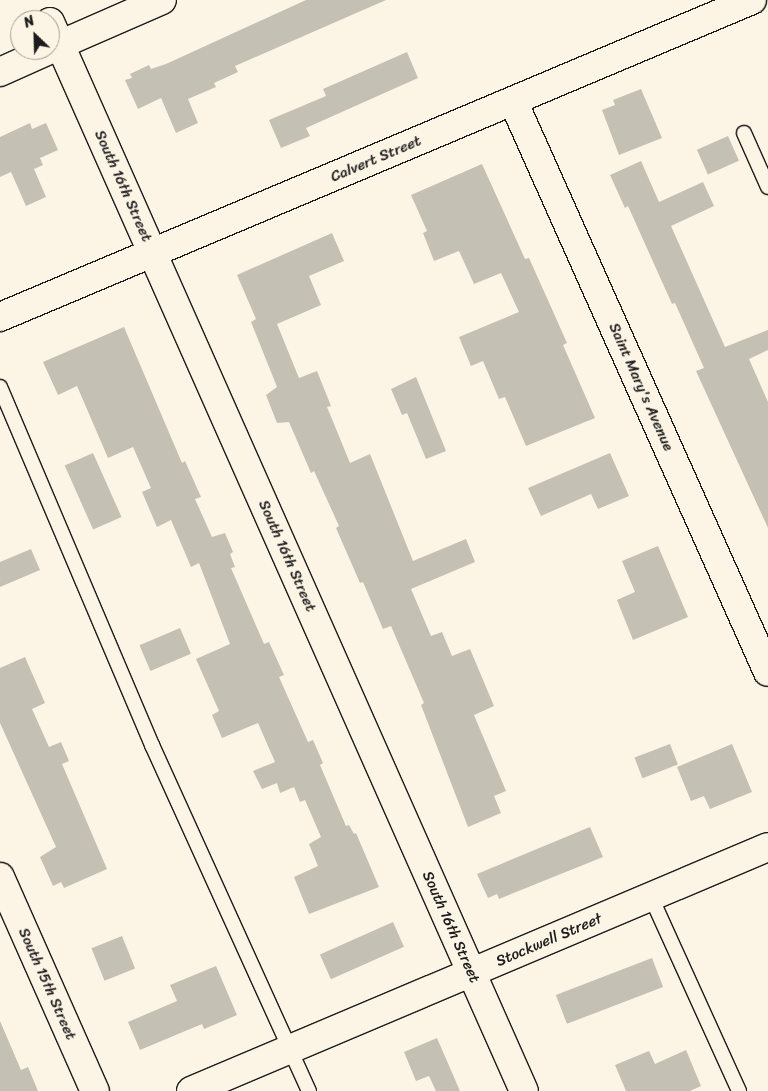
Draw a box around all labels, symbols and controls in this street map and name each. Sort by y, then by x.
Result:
text: N [20,8,39,35]
north arrow [10,10,60,60]
street label: South 16th Street [90,127,156,245]
street label: Calvert Street [328,132,424,186]
street label: Saint Mary's Avenue [605,321,677,453]
street label: South 16th Street [254,497,320,615]
street label: South 16th Street [418,868,484,986]
street label: Stockwell Street [493,910,605,970]
street label: South 15th Street [14,925,80,1043]

